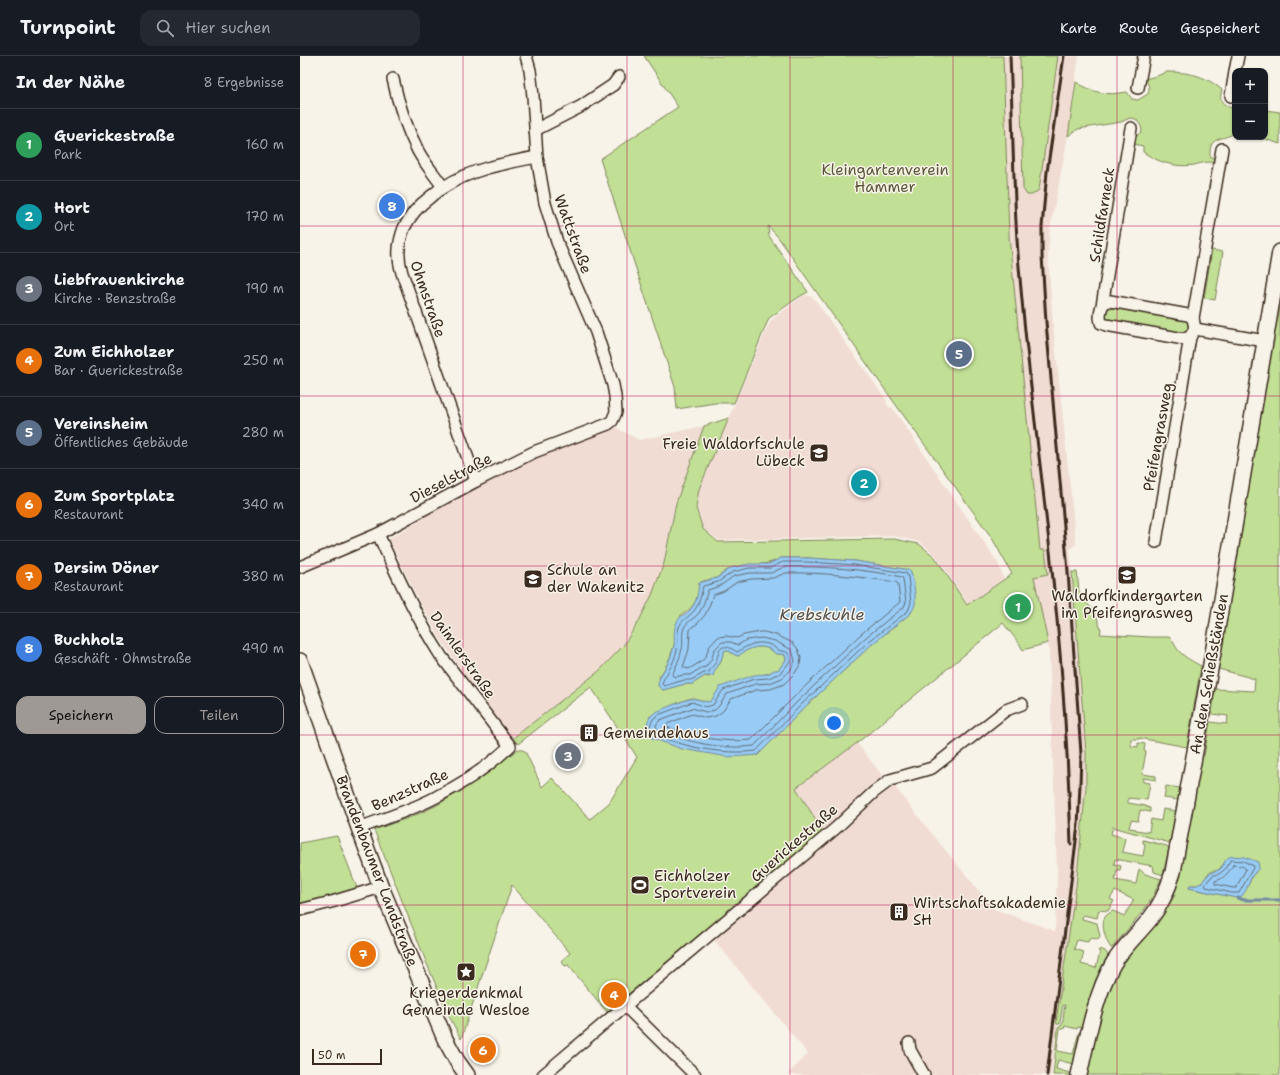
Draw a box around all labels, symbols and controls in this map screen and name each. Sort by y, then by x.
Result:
search box [140,10,420,46]
text: Turnpoint [20,15,116,40]
icon: search [154,17,176,39]
text: Hier suchen [186,18,271,38]
text: Karte [1060,19,1097,37]
text: Route [1119,19,1158,37]
text: Gespeichert [1180,19,1260,37]
map controls [1232,68,1268,140]
button: + [1232,68,1268,104]
text: In der Nähe [16,71,125,93]
text: 8 Ergebnisse [204,74,284,91]
button: − [1232,104,1268,140]
text: Guerickestraße [54,126,175,146]
text: 1 [26,136,32,153]
text: 160 m [246,136,284,153]
text: Park [54,146,82,163]
park label: Kleingartenverein Hammer [821,160,949,197]
street label: Schildfarneck [1085,166,1119,264]
pin: 8 [379,191,405,221]
street label: Wattstraße [549,192,597,276]
text: Hort [54,198,90,218]
text: 2 [24,208,34,225]
text: 170 m [246,208,284,225]
text: Ort [54,218,75,235]
street label: Ohmstraße [406,258,450,340]
text: Liebfrauenkirche [54,270,185,290]
text: 3 [24,280,34,297]
text: 190 m [245,280,284,297]
text: Kirche · Benzstraße [54,290,176,307]
pin: 5 [946,339,972,369]
text: Zum Eichholzer [54,342,174,362]
text: 4 [24,352,34,369]
text: 250 m [243,352,284,369]
text: Bar · Guerickestraße [54,362,183,379]
street label: Pfeifengrasweg [1139,381,1177,493]
text: Vereinsheim [54,414,148,434]
text: 5 [25,424,33,441]
text: 280 m [242,424,284,441]
text: Öffentliches Gebäude [54,434,188,451]
place label: Freie Waldorfschule Lübeck [663,434,805,471]
school or university icon: Freie Waldorfschule Lübeck [808,442,830,464]
street label: Dieselstraße [407,448,495,508]
pin: 2 [851,468,877,498]
text: Zum Sportplatz [54,486,175,506]
text: 6 [24,496,34,513]
text: 340 m [242,496,284,513]
text: Restaurant [54,506,124,523]
text: Dersim Döner [54,558,159,578]
place label: Schule an der Wakenitz [547,560,645,597]
school or university icon: Waldorfkindergarten im Pfeifengrasweg [1116,564,1138,586]
text: 7 [24,568,34,585]
text: 380 m [242,568,284,585]
school or university icon: Schule an der Wakenitz [522,568,544,590]
text: Restaurant [54,578,124,595]
place label: Waldorfkindergarten im Pfeifengrasweg [1051,586,1203,623]
pin: 1 [1005,592,1031,622]
street label: An den Schießständen [1185,592,1233,756]
water label: Krebskuhle [780,604,864,625]
street label: Daimlerstraße [426,607,500,703]
text: Buchholz [54,630,125,650]
text: 8 [24,640,34,657]
text: 490 m [242,640,284,657]
text: Geschäft · Ohmstraße [54,650,192,667]
button: Speichern [16,696,146,734]
button: Teilen [154,696,284,734]
your location [824,713,844,733]
building icon: Gemeindehaus [578,722,600,744]
place label: Gemeindehaus [603,723,709,743]
pin: 3 [555,741,581,771]
street label: Benzstraße [368,764,452,816]
street label: Brandenbaumer Landstraße [331,773,423,969]
street label: Guerickestraße [746,800,842,886]
place label: Eichholzer Sportverein [654,866,736,903]
sports icon: Eichholzer Sportverein [629,874,651,896]
place label: Wirtschaftsakademie SH [913,893,1066,930]
building icon: Wirtschaftsakademie SH [888,901,910,923]
pin: 7 [350,939,376,969]
place icon: Kriegerdenkmal Gemeinde Wesloe [455,961,477,983]
pin: 4 [601,980,627,1010]
place label: Kriegerdenkmal Gemeinde Wesloe [402,983,530,1020]
pin: 6 [470,1035,496,1065]
scale bar [312,1047,382,1066]
text: 50 m [318,1048,346,1063]

